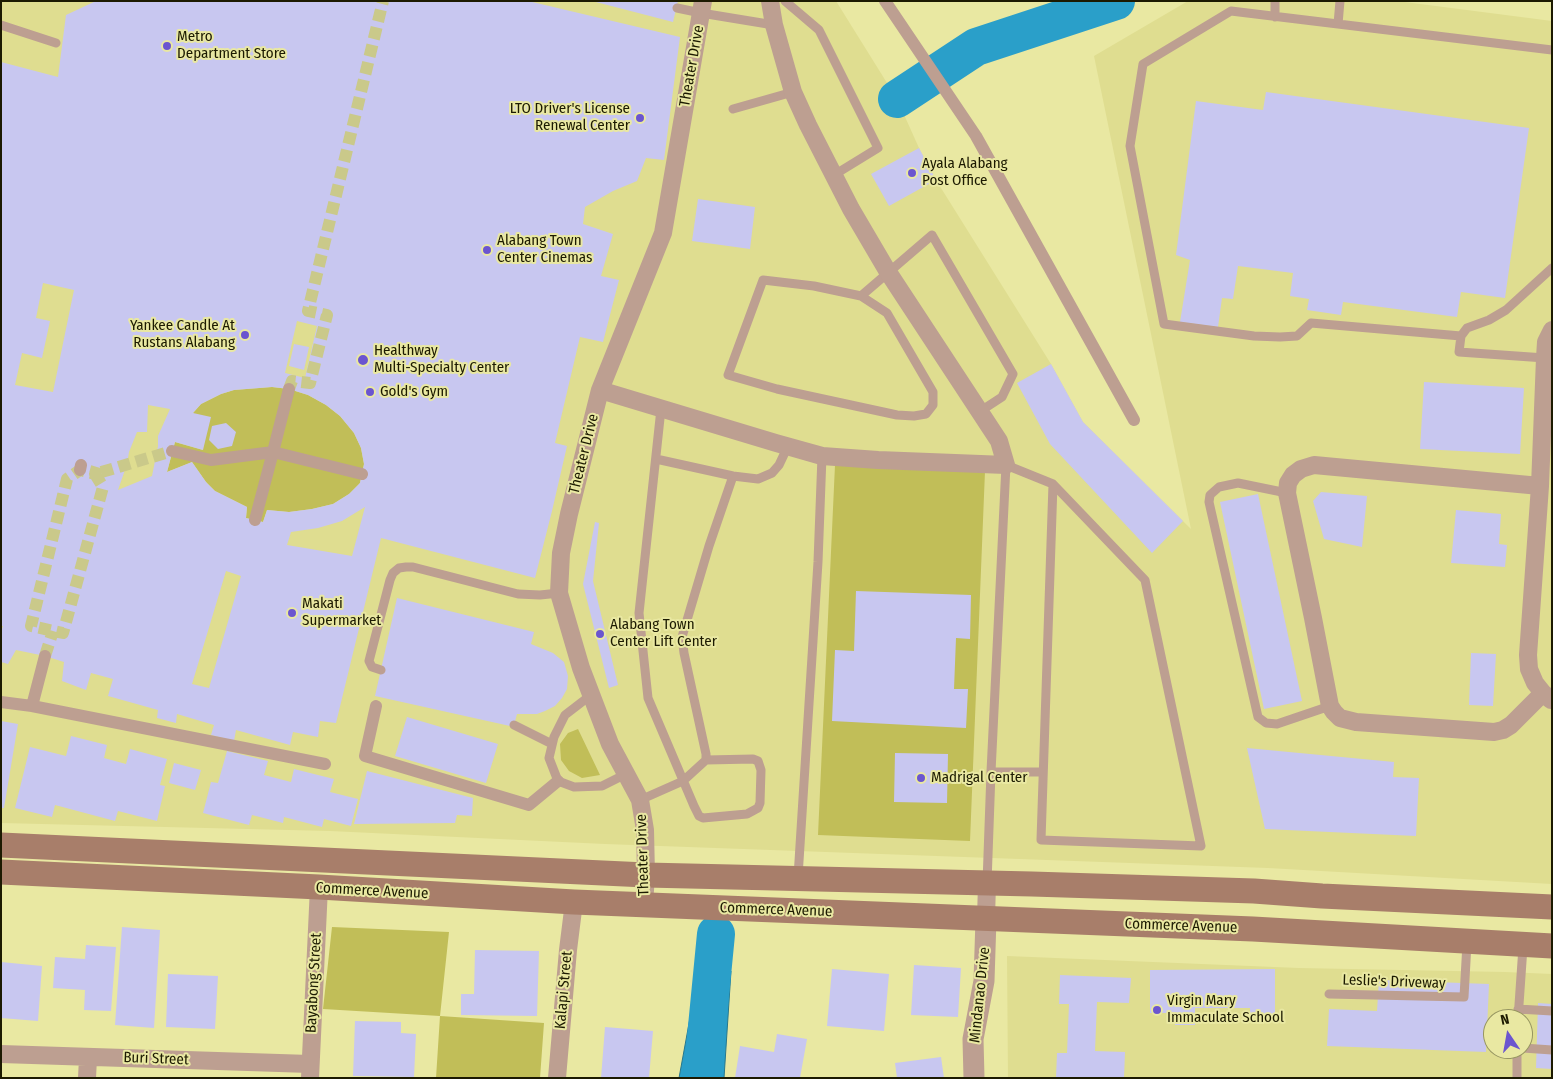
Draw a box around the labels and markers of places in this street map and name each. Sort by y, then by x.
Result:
place label: Metro Department Store [177,28,286,63]
marker: Metro Department Store [161,40,173,52]
place label: LTO Driver's License Renewal Center [510,100,630,135]
marker: LTO Driver's License Renewal Center [634,112,646,124]
place label: Ayala Alabang Post Office [922,155,1008,190]
marker: Ayala Alabang Post Office [906,167,918,179]
place label: Alabang Town Center Cinemas [497,232,592,267]
marker: Alabang Town Center Cinemas [481,244,493,256]
place label: Yankee Candle At Rustans Alabang [130,317,235,352]
marker: Yankee Candle At Rustans Alabang [239,329,251,341]
place label: Healthway Multi-Specialty Center [374,342,509,377]
marker: Healthway Multi-Specialty Center [356,353,370,367]
place label: Gold's Gym [380,383,448,401]
marker: Gold's Gym [364,386,376,398]
place label: Makati Supermarket [302,595,381,630]
marker: Makati Supermarket [286,607,298,619]
place label: Alabang Town Center Lift Center [610,616,717,651]
marker: Alabang Town Center Lift Center [594,628,606,640]
place label: Madrigal Center [931,769,1027,787]
marker: Madrigal Center [915,772,927,784]
place label: Virgin Mary Immaculate School [1167,992,1284,1027]
marker: Virgin Mary Immaculate School [1151,1004,1163,1016]

